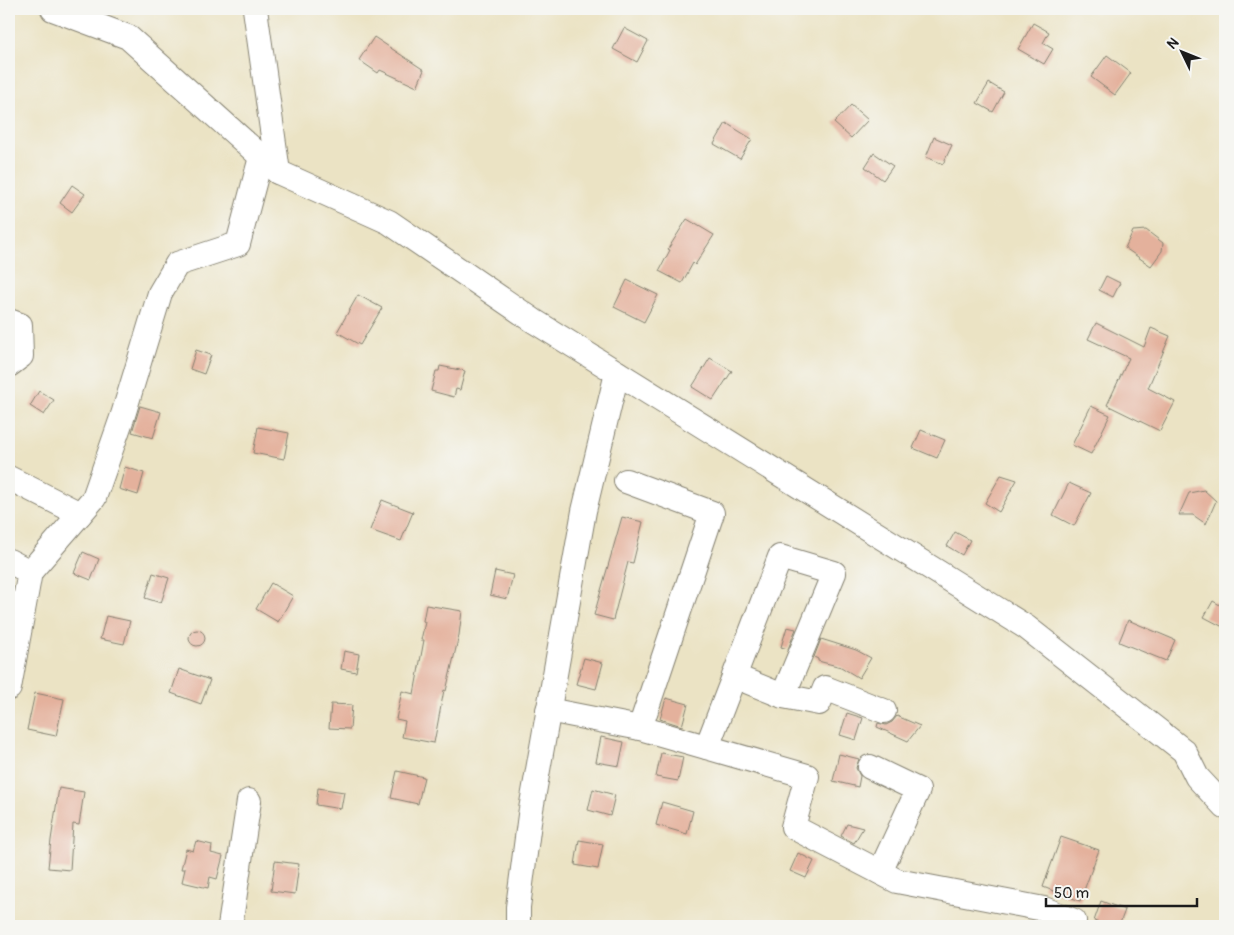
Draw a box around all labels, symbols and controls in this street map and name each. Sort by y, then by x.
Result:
north arrow [1156,28,1206,78]
text: N [1163,34,1182,53]
scale bar [1046,875,1198,907]
text: 50 m [1054,884,1089,903]

